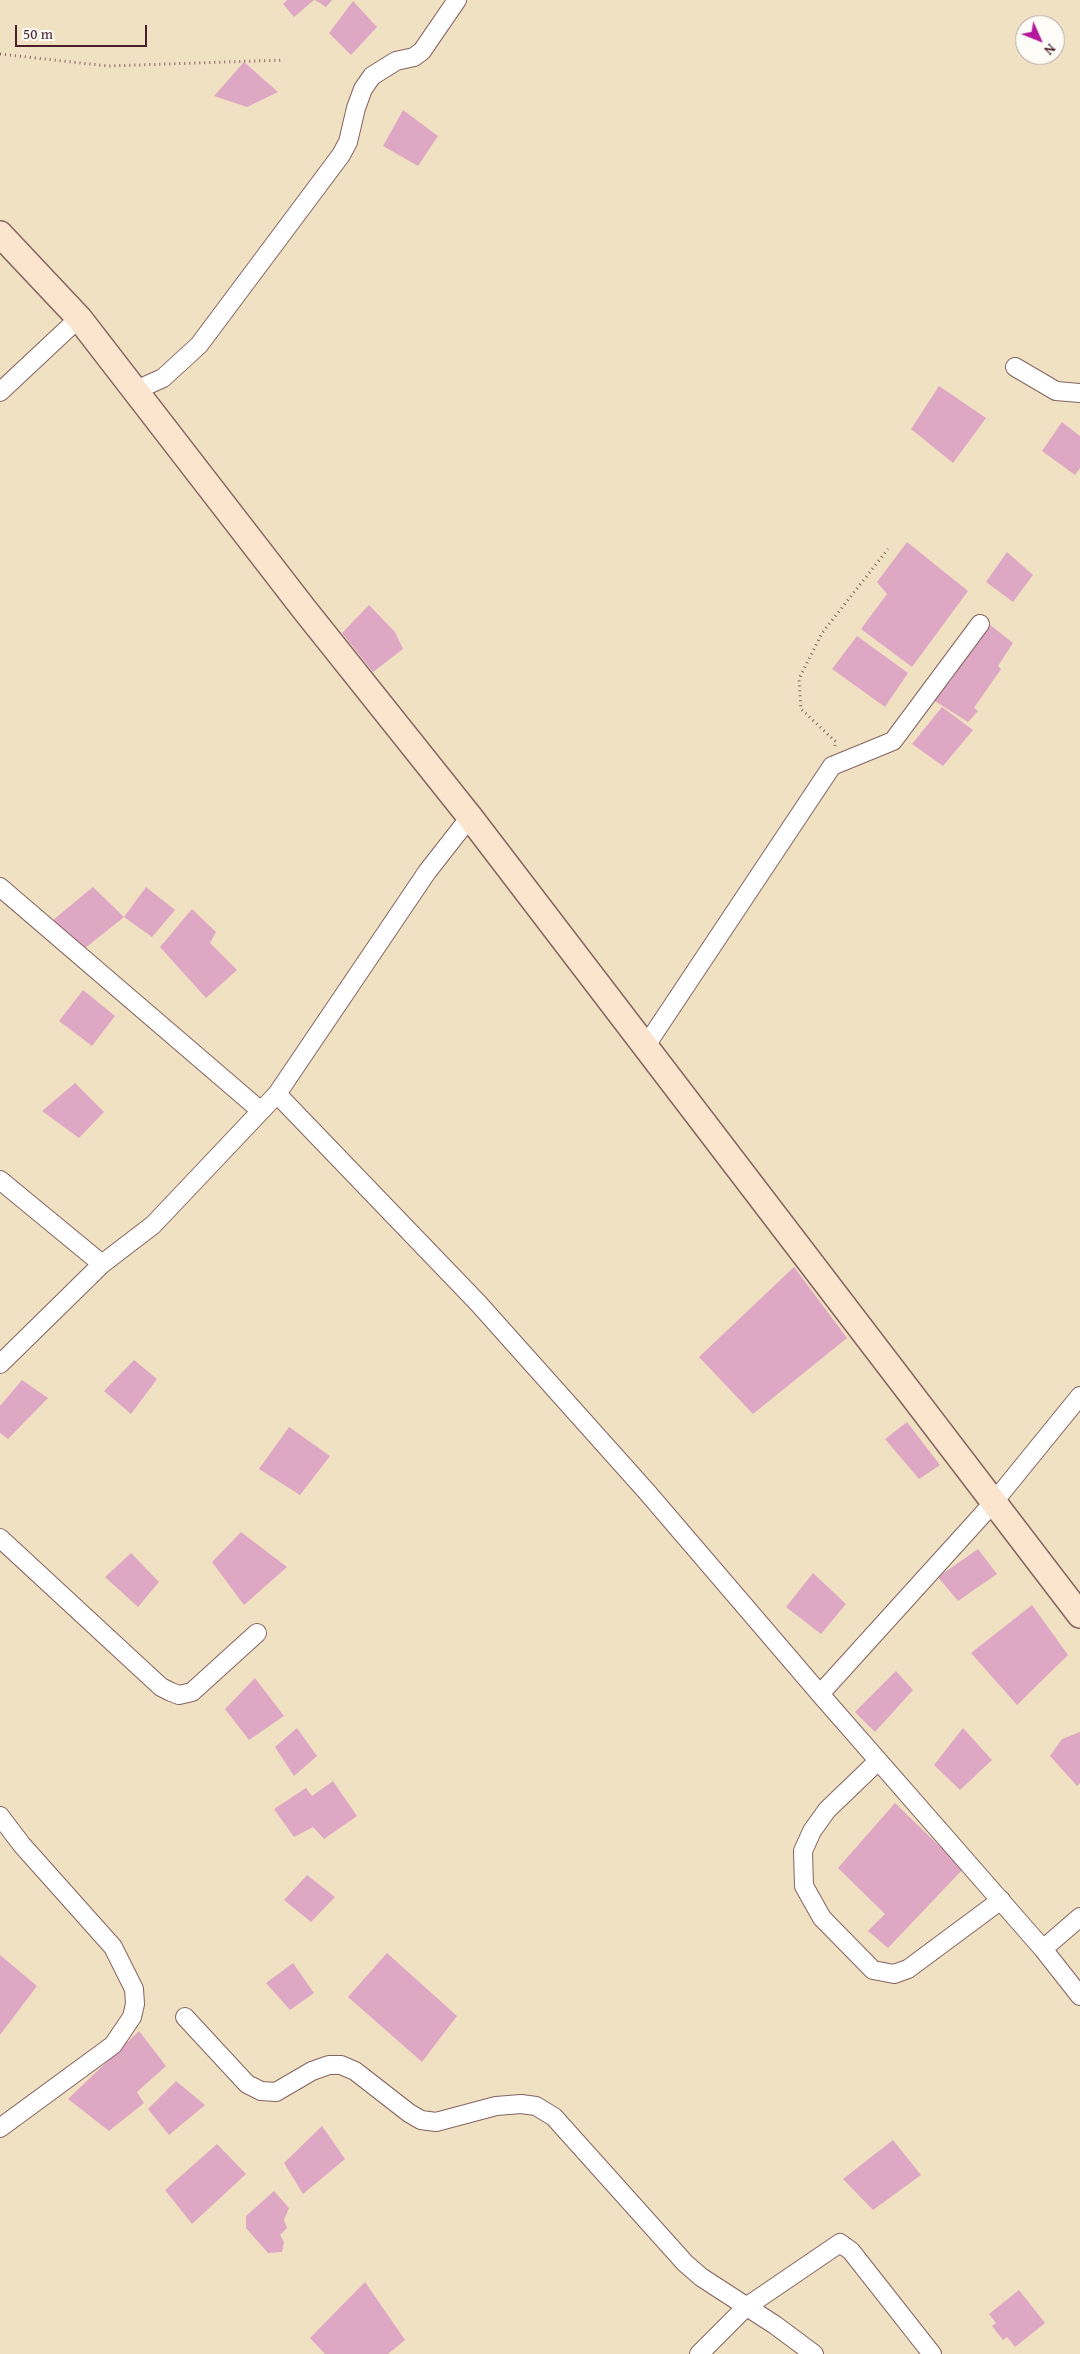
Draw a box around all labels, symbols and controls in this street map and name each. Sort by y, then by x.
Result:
scale bar [18,15,150,47]
north arrow [1015,15,1065,65]
text: 50 m [23,23,53,44]
text: N [1040,39,1061,60]

